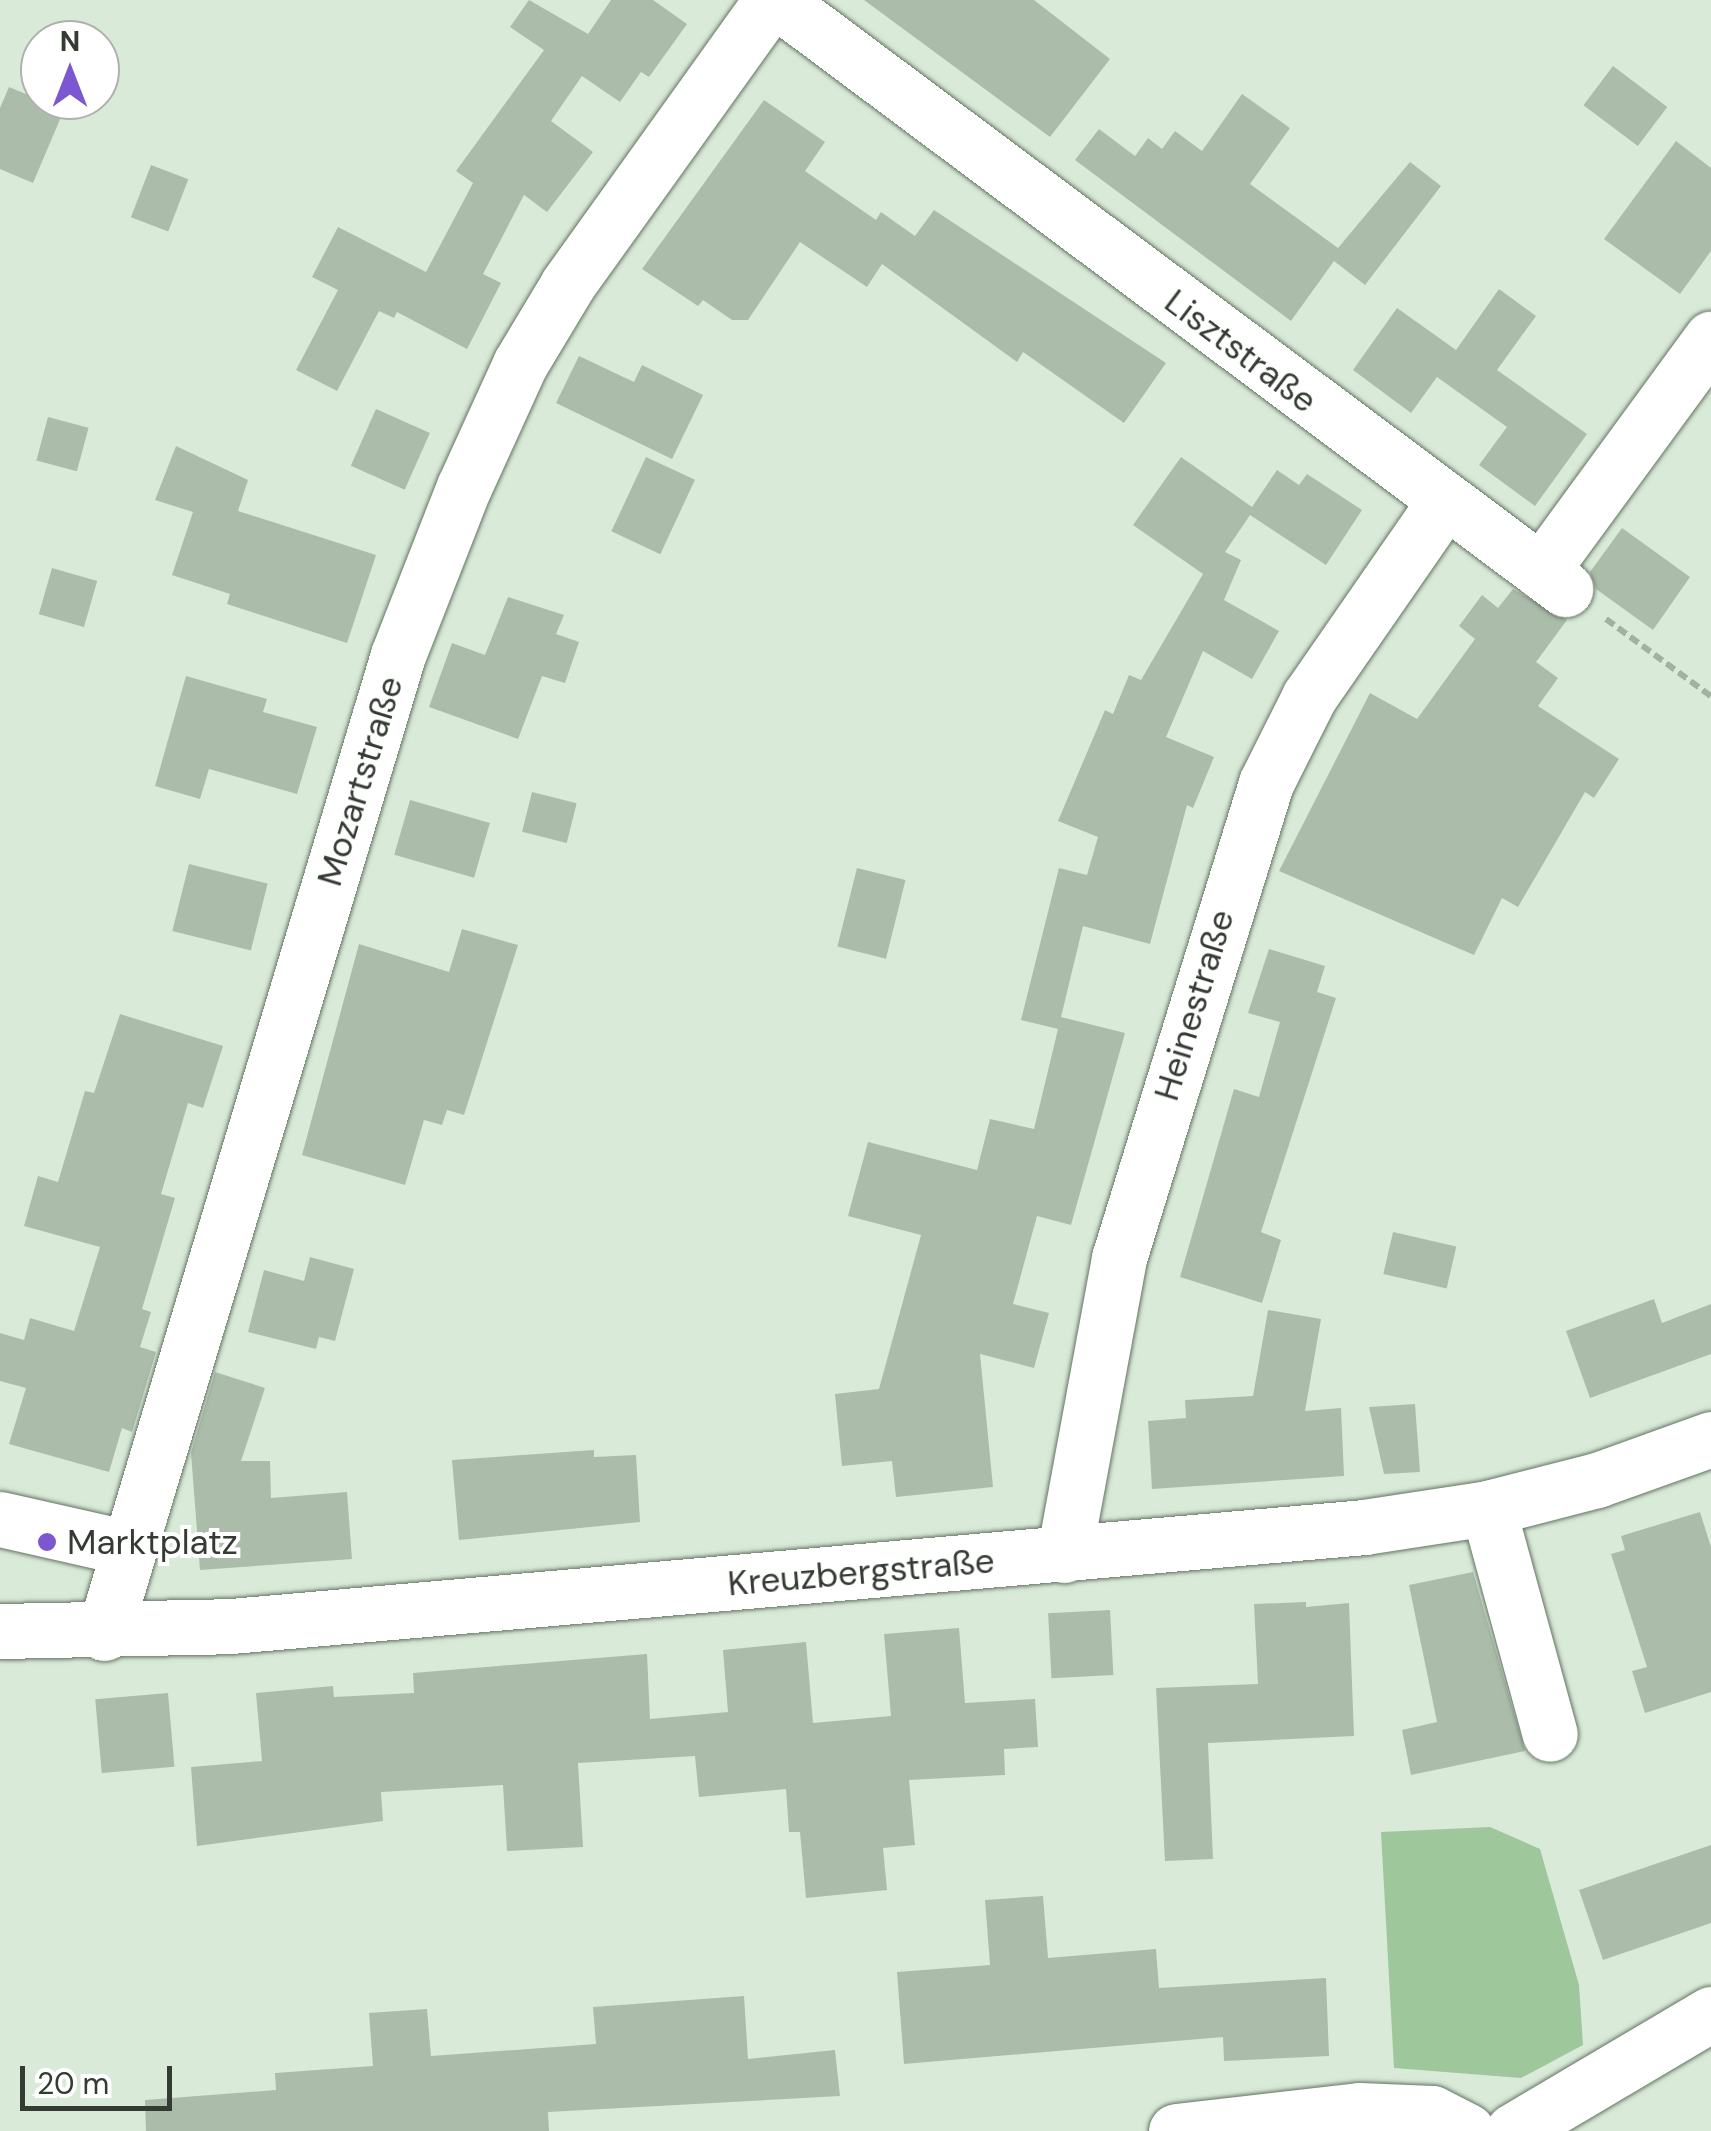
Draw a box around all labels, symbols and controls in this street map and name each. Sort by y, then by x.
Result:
north arrow [20,20,120,120]
text: N [60,23,80,60]
street label: Lisztstraße [1157,280,1325,422]
street label: Mozartstraße [308,671,412,891]
street label: Heinestraße [1145,905,1243,1105]
place label: Marktplatz [67,1521,238,1563]
marker: Marktplatz [36,1531,58,1553]
street label: Kreuzbergstraße [726,1539,996,1605]
scale bar [25,2046,178,2108]
text: 20 m [37,2064,109,2103]

